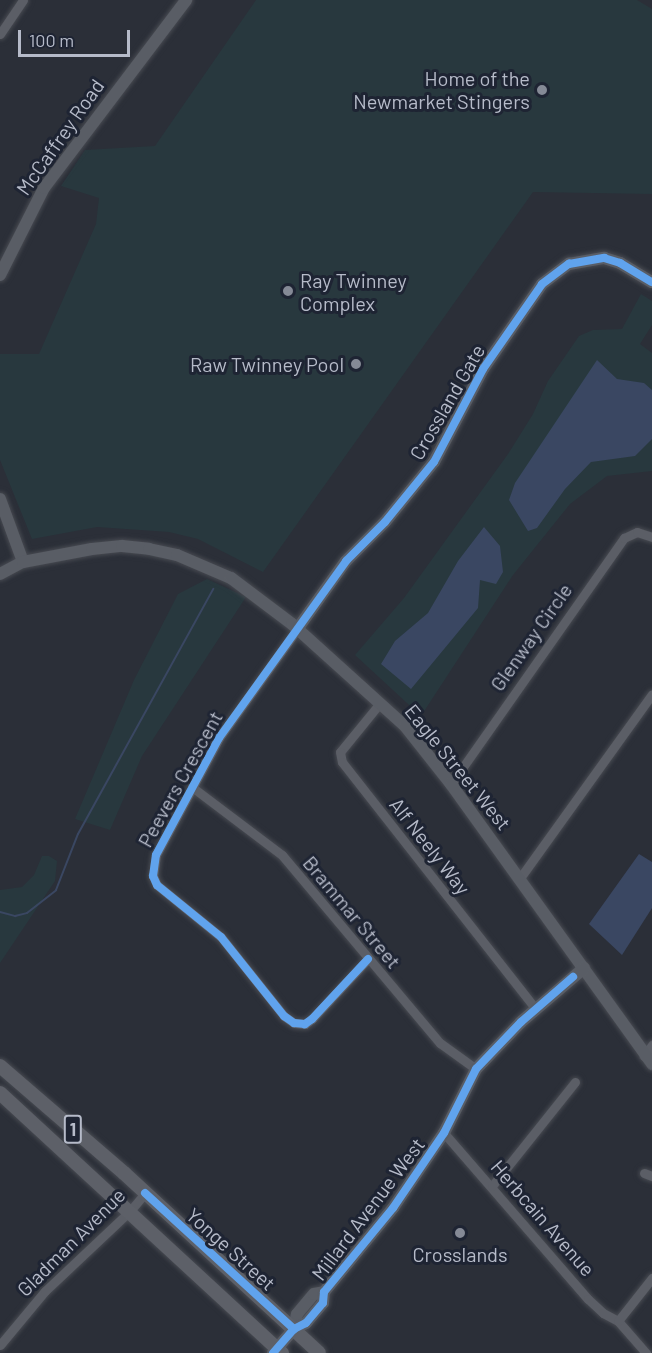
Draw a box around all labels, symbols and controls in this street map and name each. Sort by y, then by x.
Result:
scale bar [21,18,134,56]
text: 100 m [29,29,74,51]
place label: Home of the Newmarket Stingers [353,66,530,113]
street label: McCaffrey Road [11,74,109,200]
marker: Home of the Newmarket Stingers [535,83,549,97]
place label: Ray Twinney Complex [300,268,407,315]
marker: Ray Twinney Complex [281,284,295,298]
street label: Crossland Gate [404,340,490,464]
place label: Raw Twinney Pool [190,352,344,376]
marker: Raw Twinney Pool [349,357,363,371]
street label: Glenway Circle [485,579,577,695]
street label: Eagle Street West [400,699,516,835]
street label: Peevers Crescent [133,707,227,851]
street label: Alf Neely Way [385,793,475,899]
street label: Brammar Street [298,851,406,973]
road number: 1 [62,1114,84,1144]
street label: Millard Avenue West [307,1133,429,1285]
street label: Herbcain Avenue [486,1155,600,1281]
street label: Gladman Avenue [12,1183,130,1301]
street label: Yonge Street [181,1203,281,1295]
marker: Crosslands [453,1226,467,1240]
place label: Crosslands [412,1242,508,1266]

